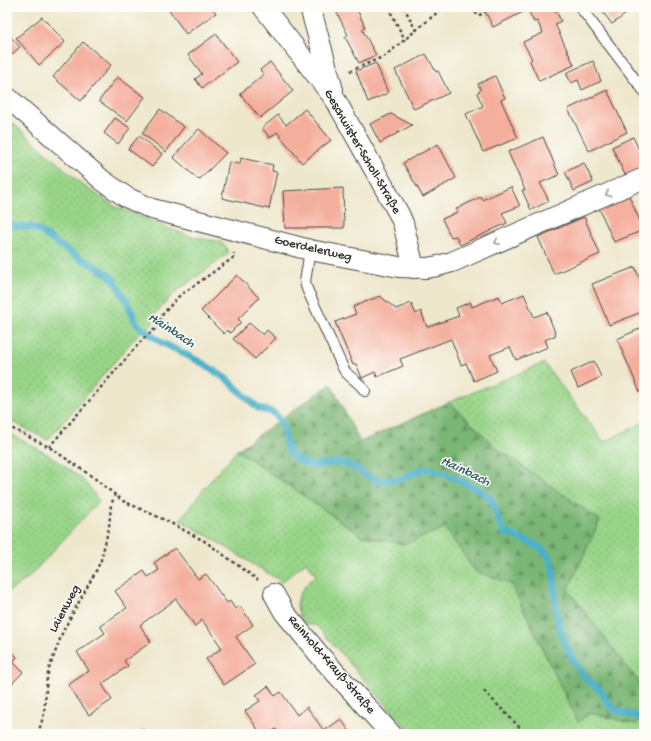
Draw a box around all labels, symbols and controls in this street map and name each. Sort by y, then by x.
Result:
street label: Geschwister-Scholl-Straße [320,87,404,217]
one-way arrow [605,189,612,197]
street label: Goerdelerweg [273,233,353,265]
one-way arrow [494,238,501,246]
water label: Hainbach [144,309,198,353]
water label: Hainbach [438,453,493,491]
street label: Laienweg [46,583,84,635]
street label: Reinhold-Krauß-Straße [284,613,378,718]

